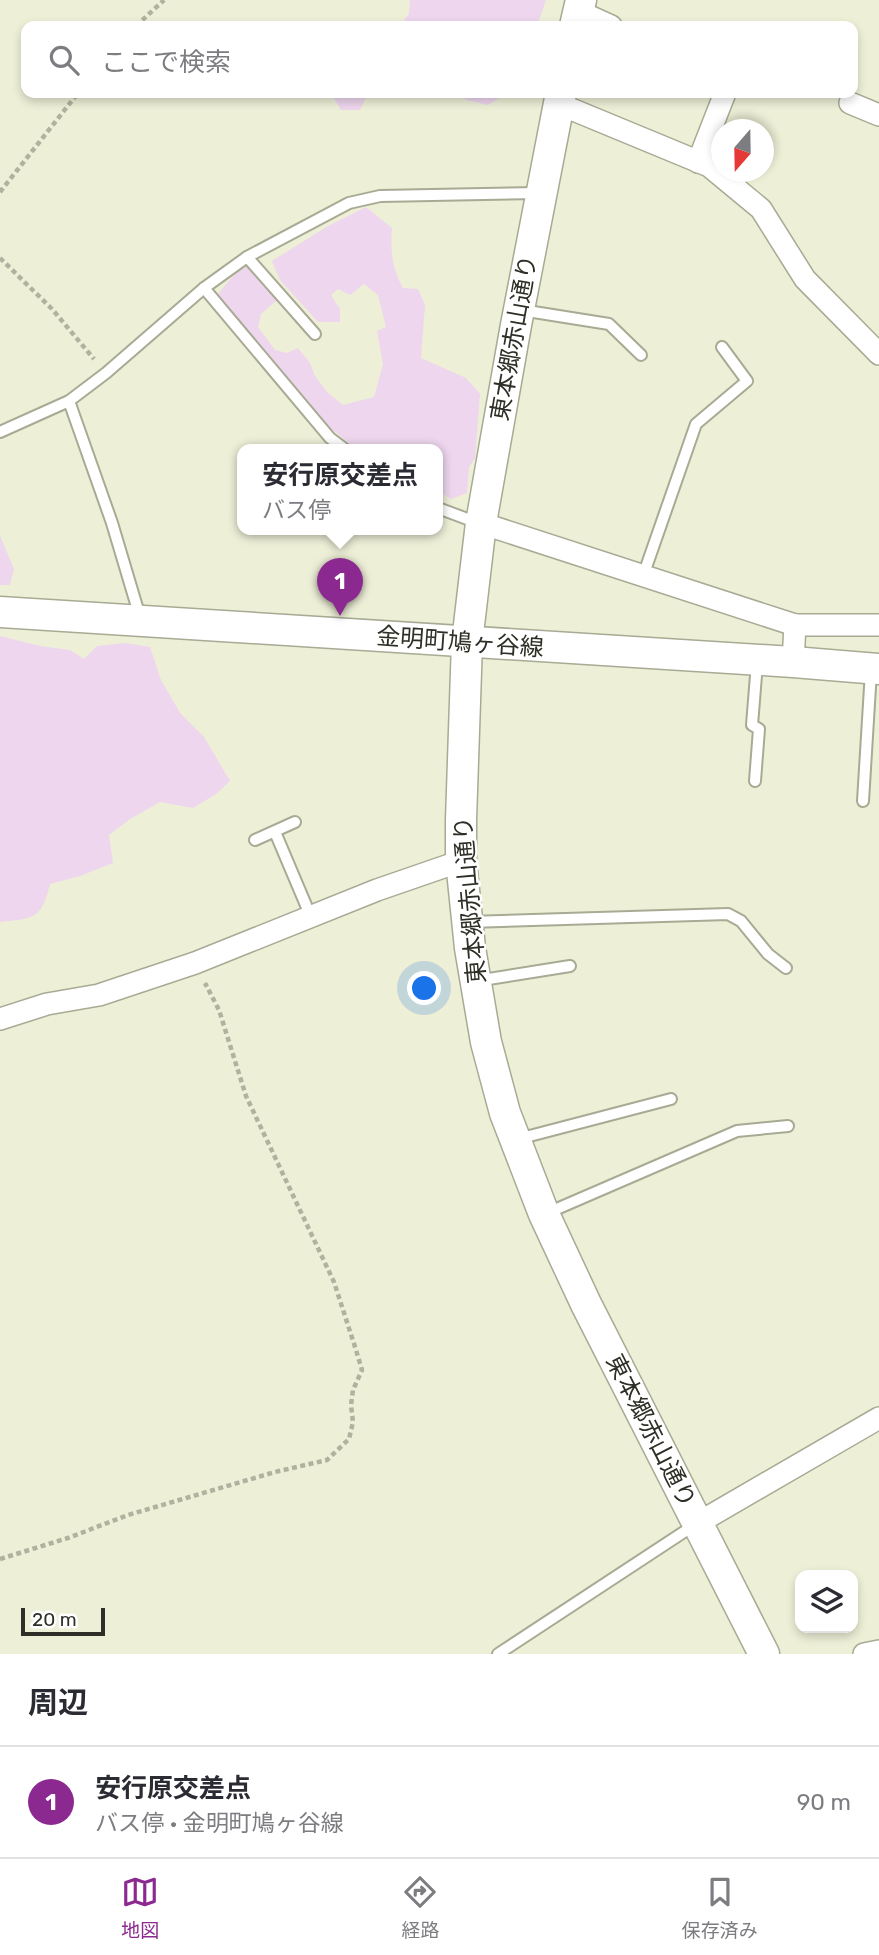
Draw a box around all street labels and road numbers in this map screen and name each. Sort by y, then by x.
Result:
street label: 東本郷赤山通り [486,253,542,423]
street label: 金明町鳩ヶ谷線 [375,622,545,662]
street label: 東本郷赤山通り [449,815,491,985]
street label: 東本郷赤山通り [600,1350,702,1512]

